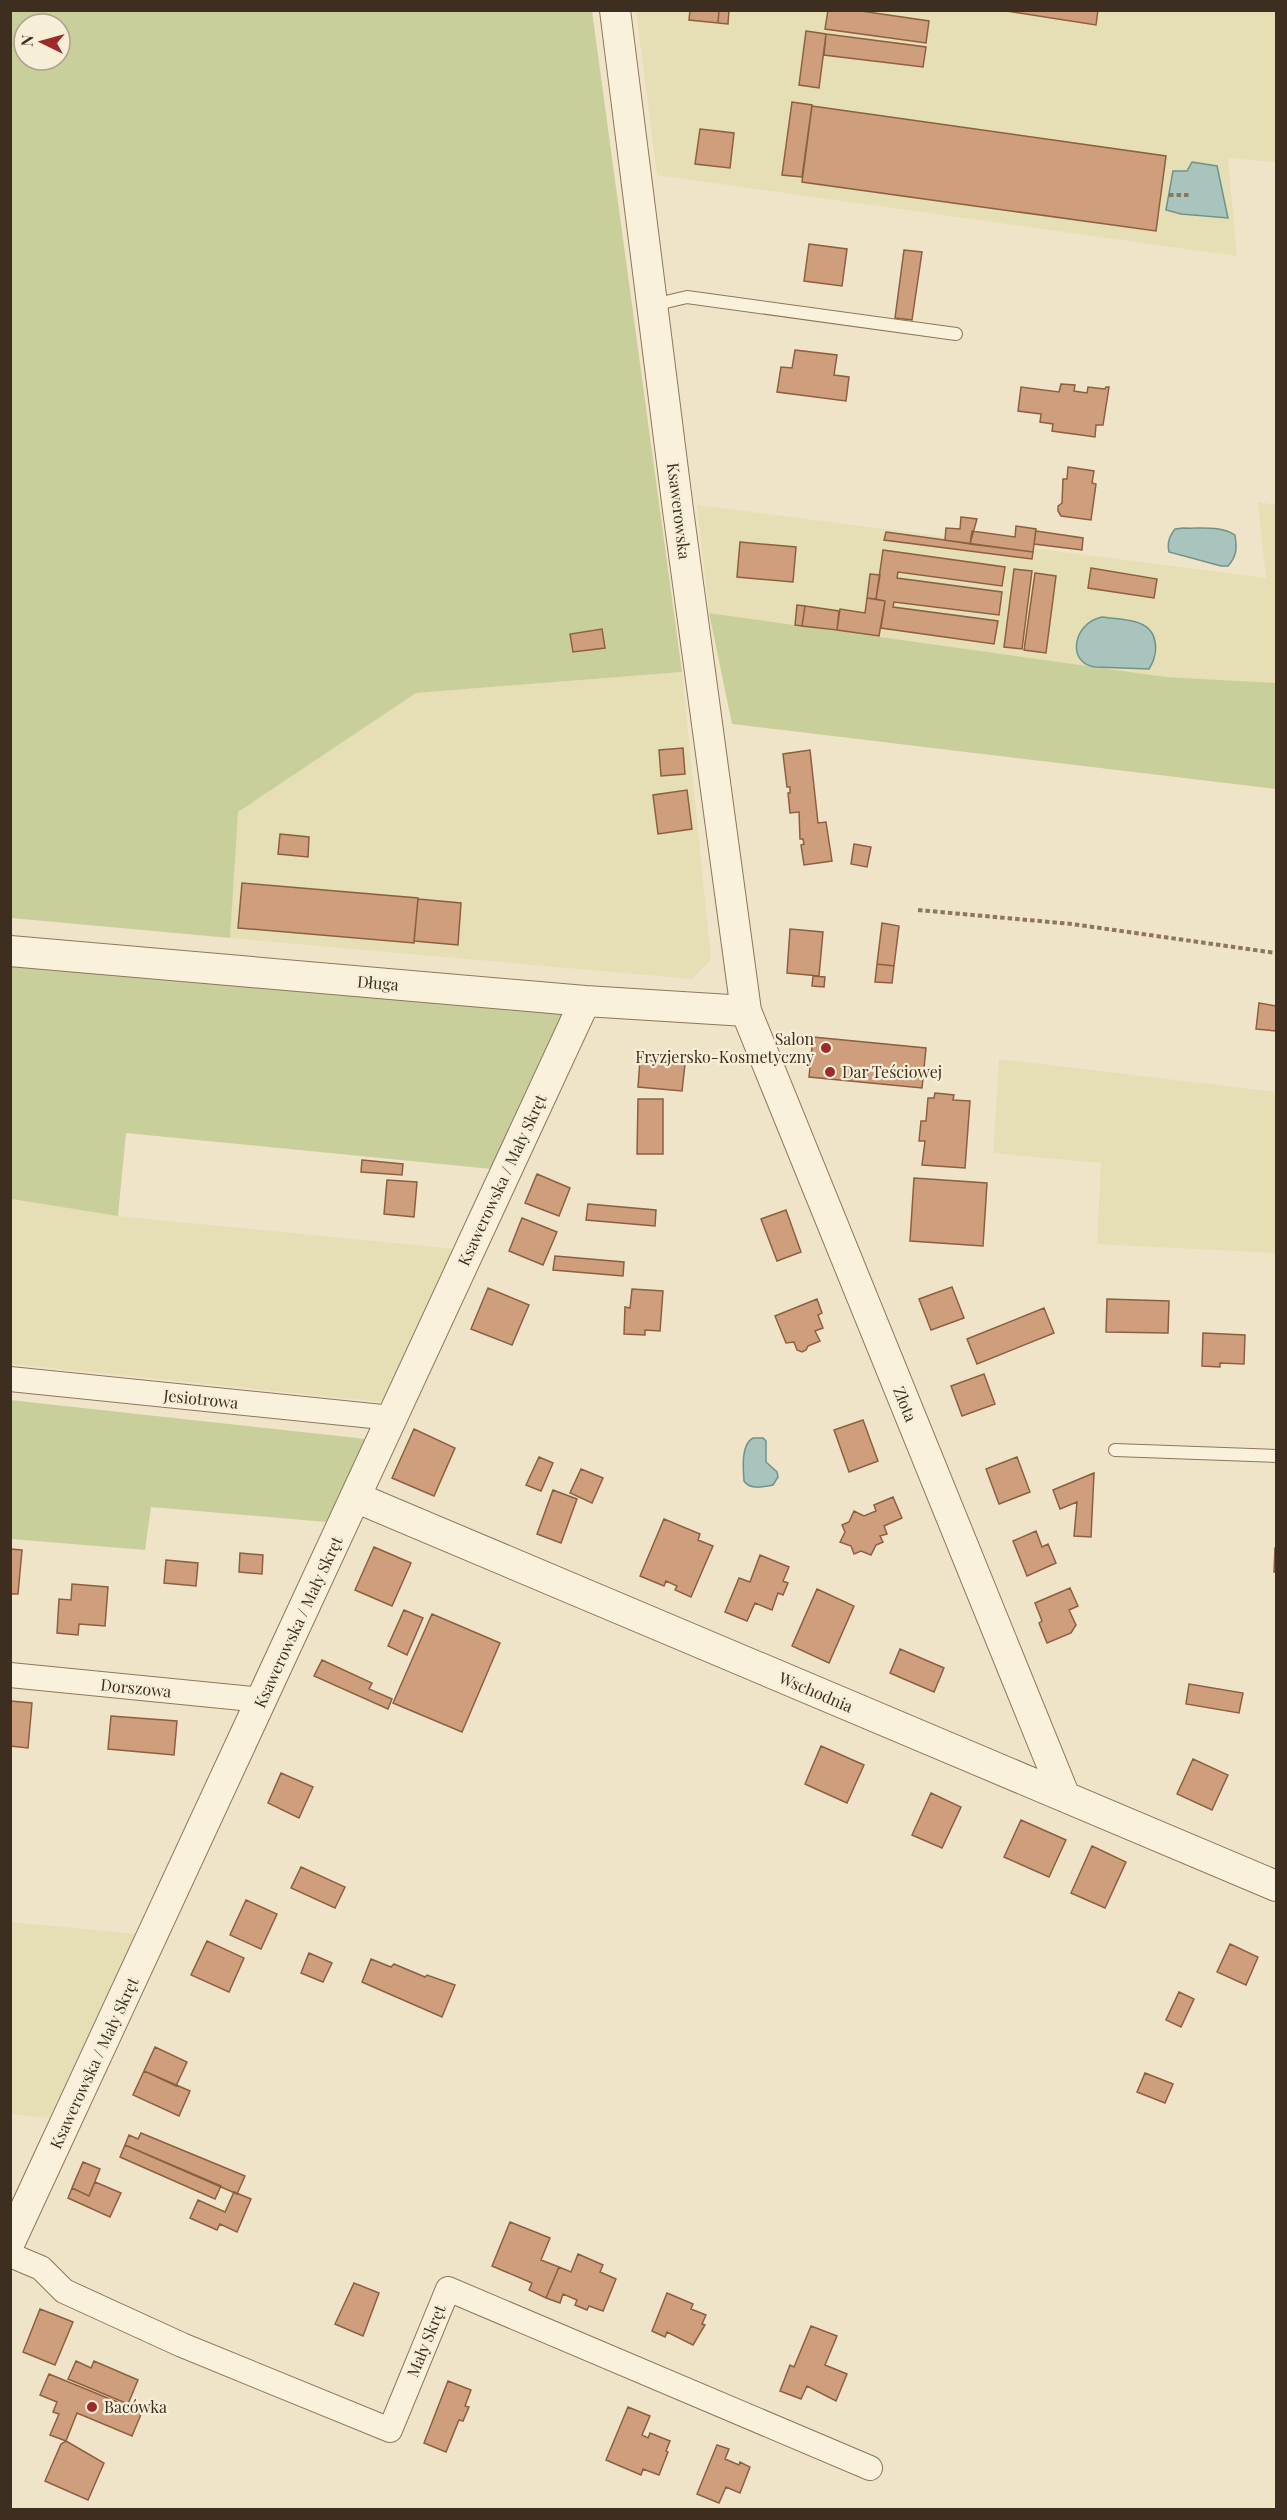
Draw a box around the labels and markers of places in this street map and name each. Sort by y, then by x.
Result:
place label: Salon Fryzjersko-Kosmetyczny [635,1028,814,1067]
marker: Salon Fryzjersko-Kosmetyczny [819,1041,833,1055]
place label: Dar Teściowej [842,1061,942,1082]
marker: Dar Teściowej [823,1065,837,1079]
place label: Bacówka [104,2396,167,2417]
marker: Bacówka [85,2400,99,2414]

